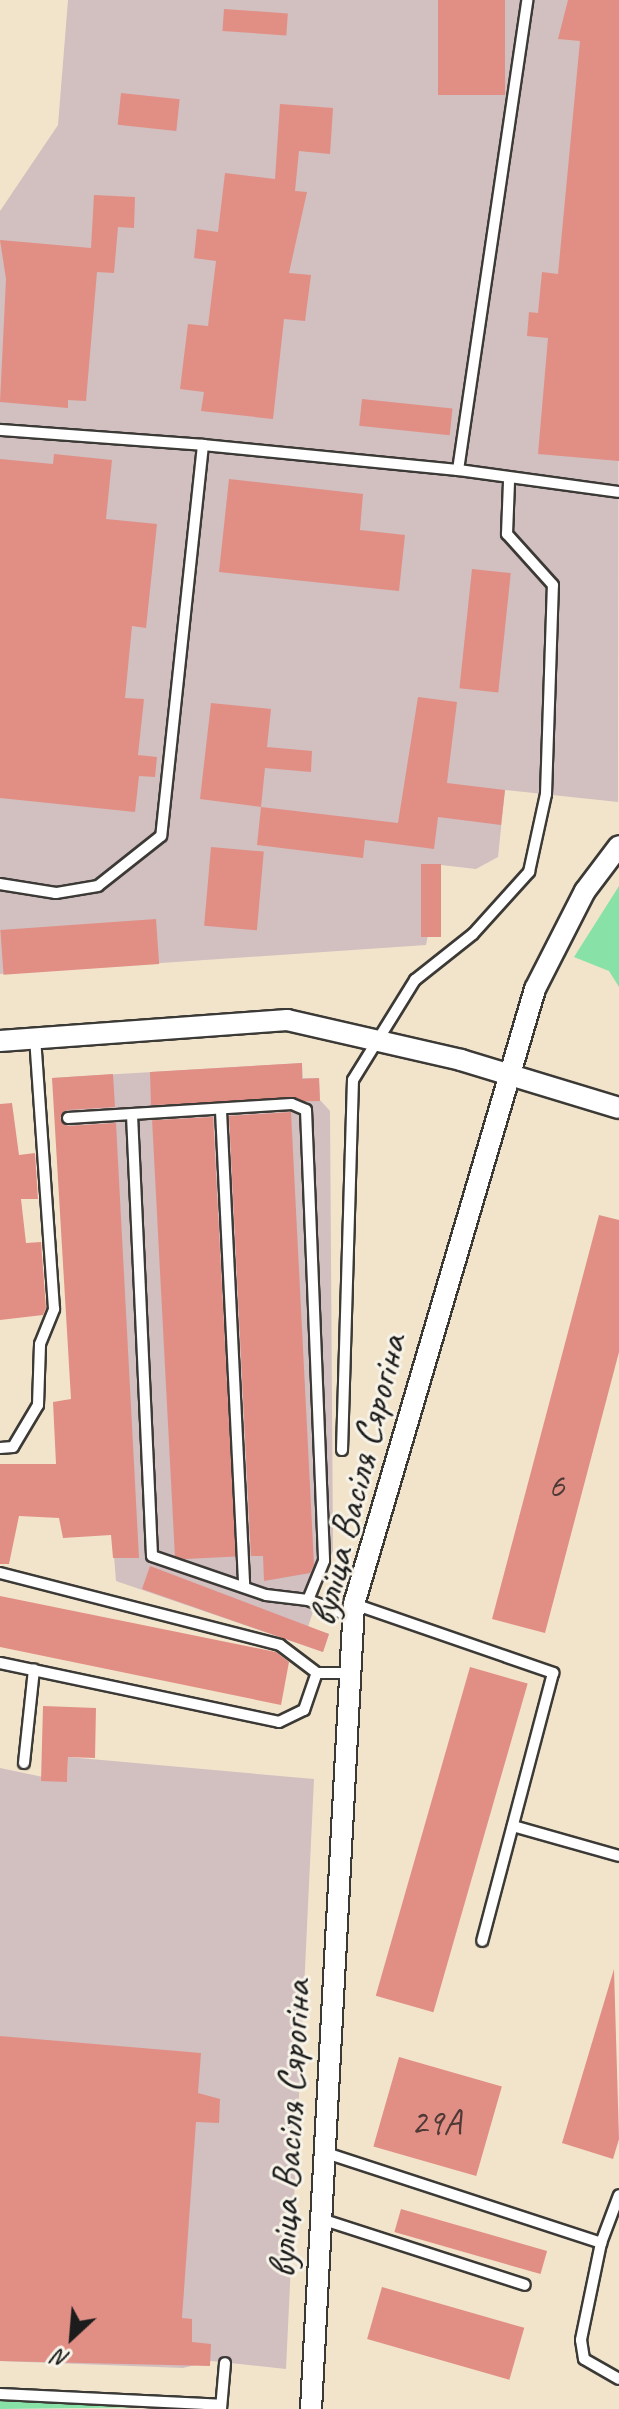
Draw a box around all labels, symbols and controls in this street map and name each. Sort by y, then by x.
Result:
street label: вуліца Васіля Сярогіна [297,1327,417,1633]
house number: 6 [548,1464,564,1508]
street label: вуліца Васіля Сярогіна [257,1977,321,2281]
house number: 29А [411,2101,461,2145]
north arrow [32,2297,112,2377]
text: N [49,2343,74,2374]

